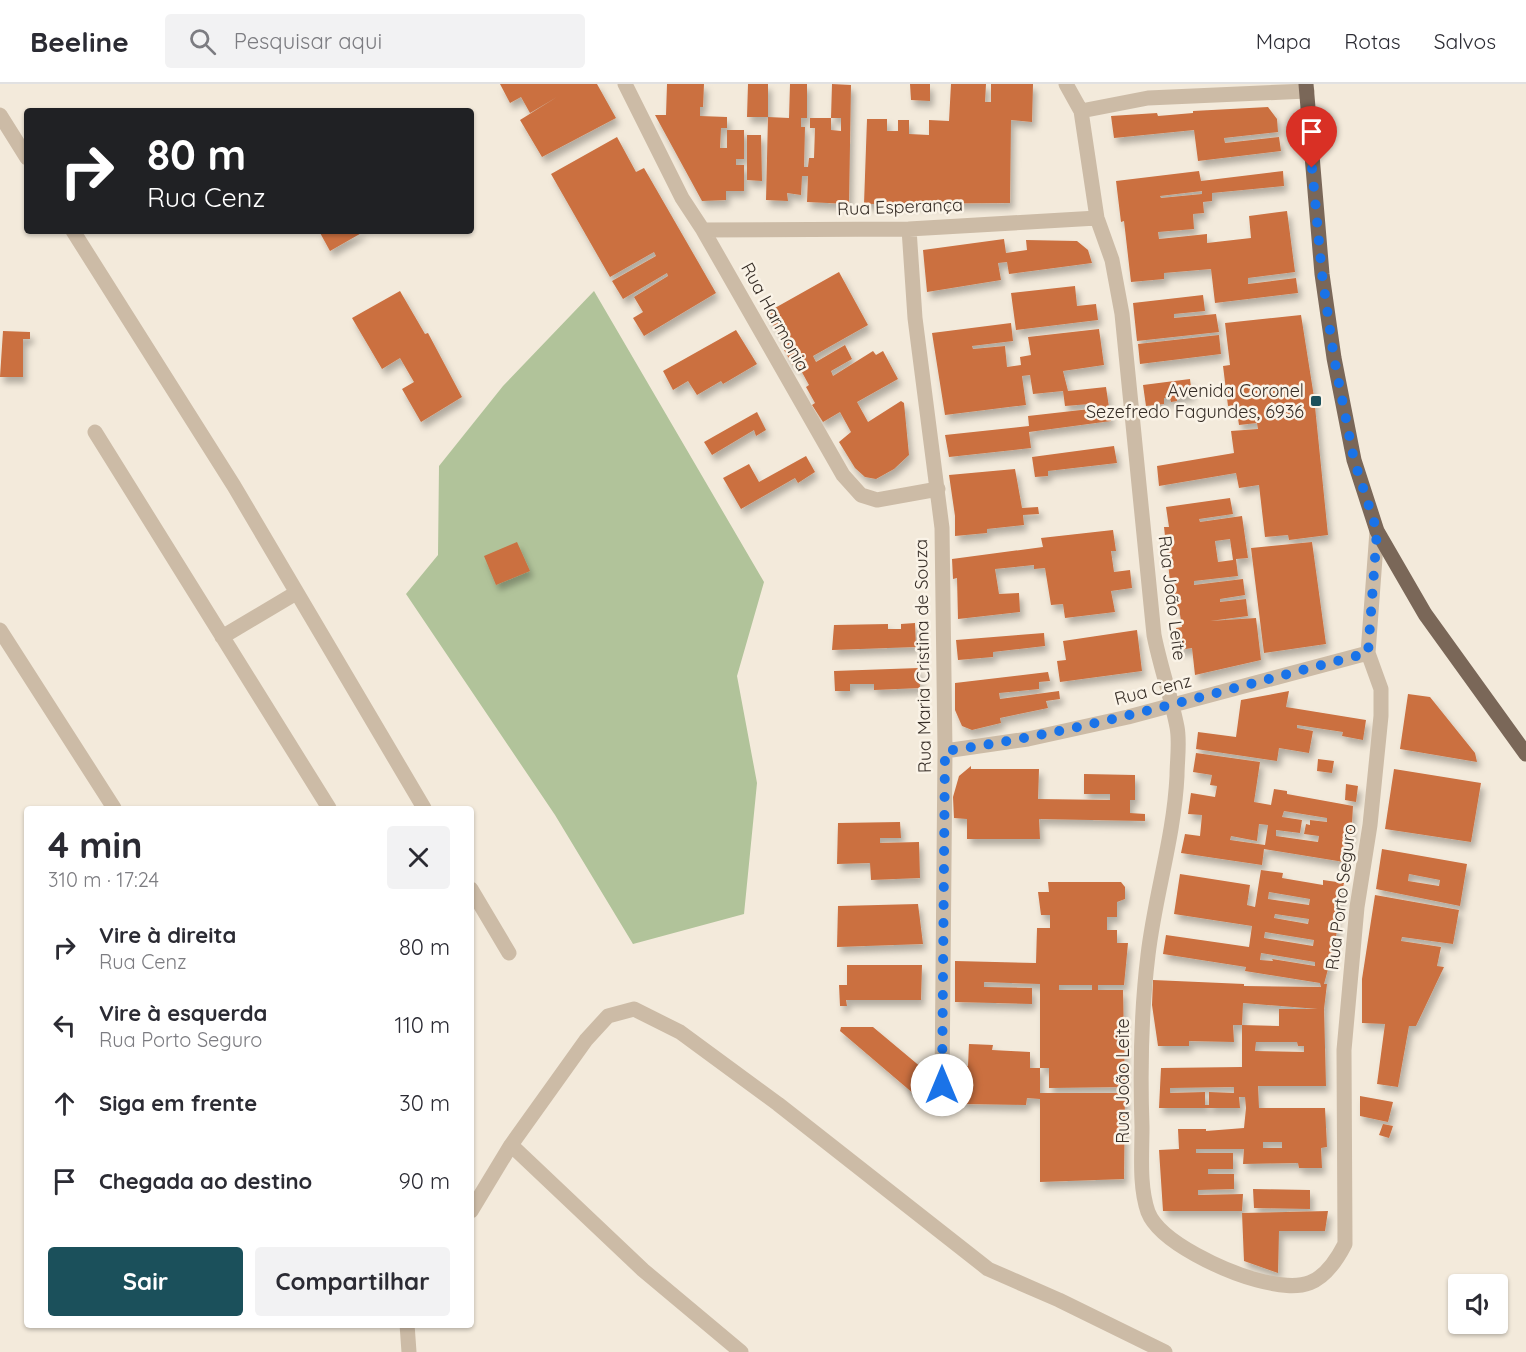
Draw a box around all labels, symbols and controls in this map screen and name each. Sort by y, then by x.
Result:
search box [165,14,585,68]
text: Beeline [30,24,129,59]
icon: search [186,25,219,58]
text: Pesquisar aqui [234,27,382,55]
text: Mapa [1256,28,1311,54]
text: Rotas [1344,28,1401,54]
text: Salvos [1434,28,1496,54]
pin [1286,106,1337,168]
icon: arrive [1295,115,1328,148]
text: 80 m [147,128,246,181]
icon: right [48,132,126,210]
text: Rua Cenz [147,180,265,214]
street label: Rua Esperança [837,193,963,220]
street label: Rua Harmonia [736,258,815,375]
place label: Avenida Coronel Sezefredo Fagundes, 6936 [1086,379,1304,423]
marker: Avenida Coronel Sezefredo Fagundes, 6936 [1309,394,1323,408]
street label: Rua João Leite [1153,534,1192,662]
street label: Rua Maria Cristina de Souza [909,539,936,773]
street label: Rua Cenz [1112,669,1194,710]
text: 4 min [48,822,142,867]
street label: Rua Porto Seguro [1320,823,1361,971]
button: close [387,826,450,889]
text: 310 m · 17:24 [48,867,159,892]
text: Vire à direita [99,921,236,949]
icon: right [48,931,81,964]
text: 80 m [399,933,450,961]
text: Rua Cenz [99,949,187,974]
text: Vire à esquerda [99,999,267,1027]
icon: left [48,1009,81,1042]
text: 110 m [395,1011,450,1039]
street label: Rua João Leite [1111,1018,1134,1144]
text: Rua Porto Seguro [99,1027,262,1052]
position arrow [910,1053,974,1117]
icon: ahead [48,1087,81,1120]
text: Siga em frente [99,1089,257,1117]
text: 30 m [399,1089,450,1117]
icon: arrive [48,1165,81,1198]
text: Chegada ao destino [99,1167,312,1195]
text: 90 m [399,1167,450,1195]
button: Sair [48,1247,243,1316]
button: Compartilhar [255,1247,450,1316]
map controls [1448,1274,1508,1334]
button: sound [1448,1274,1508,1334]

